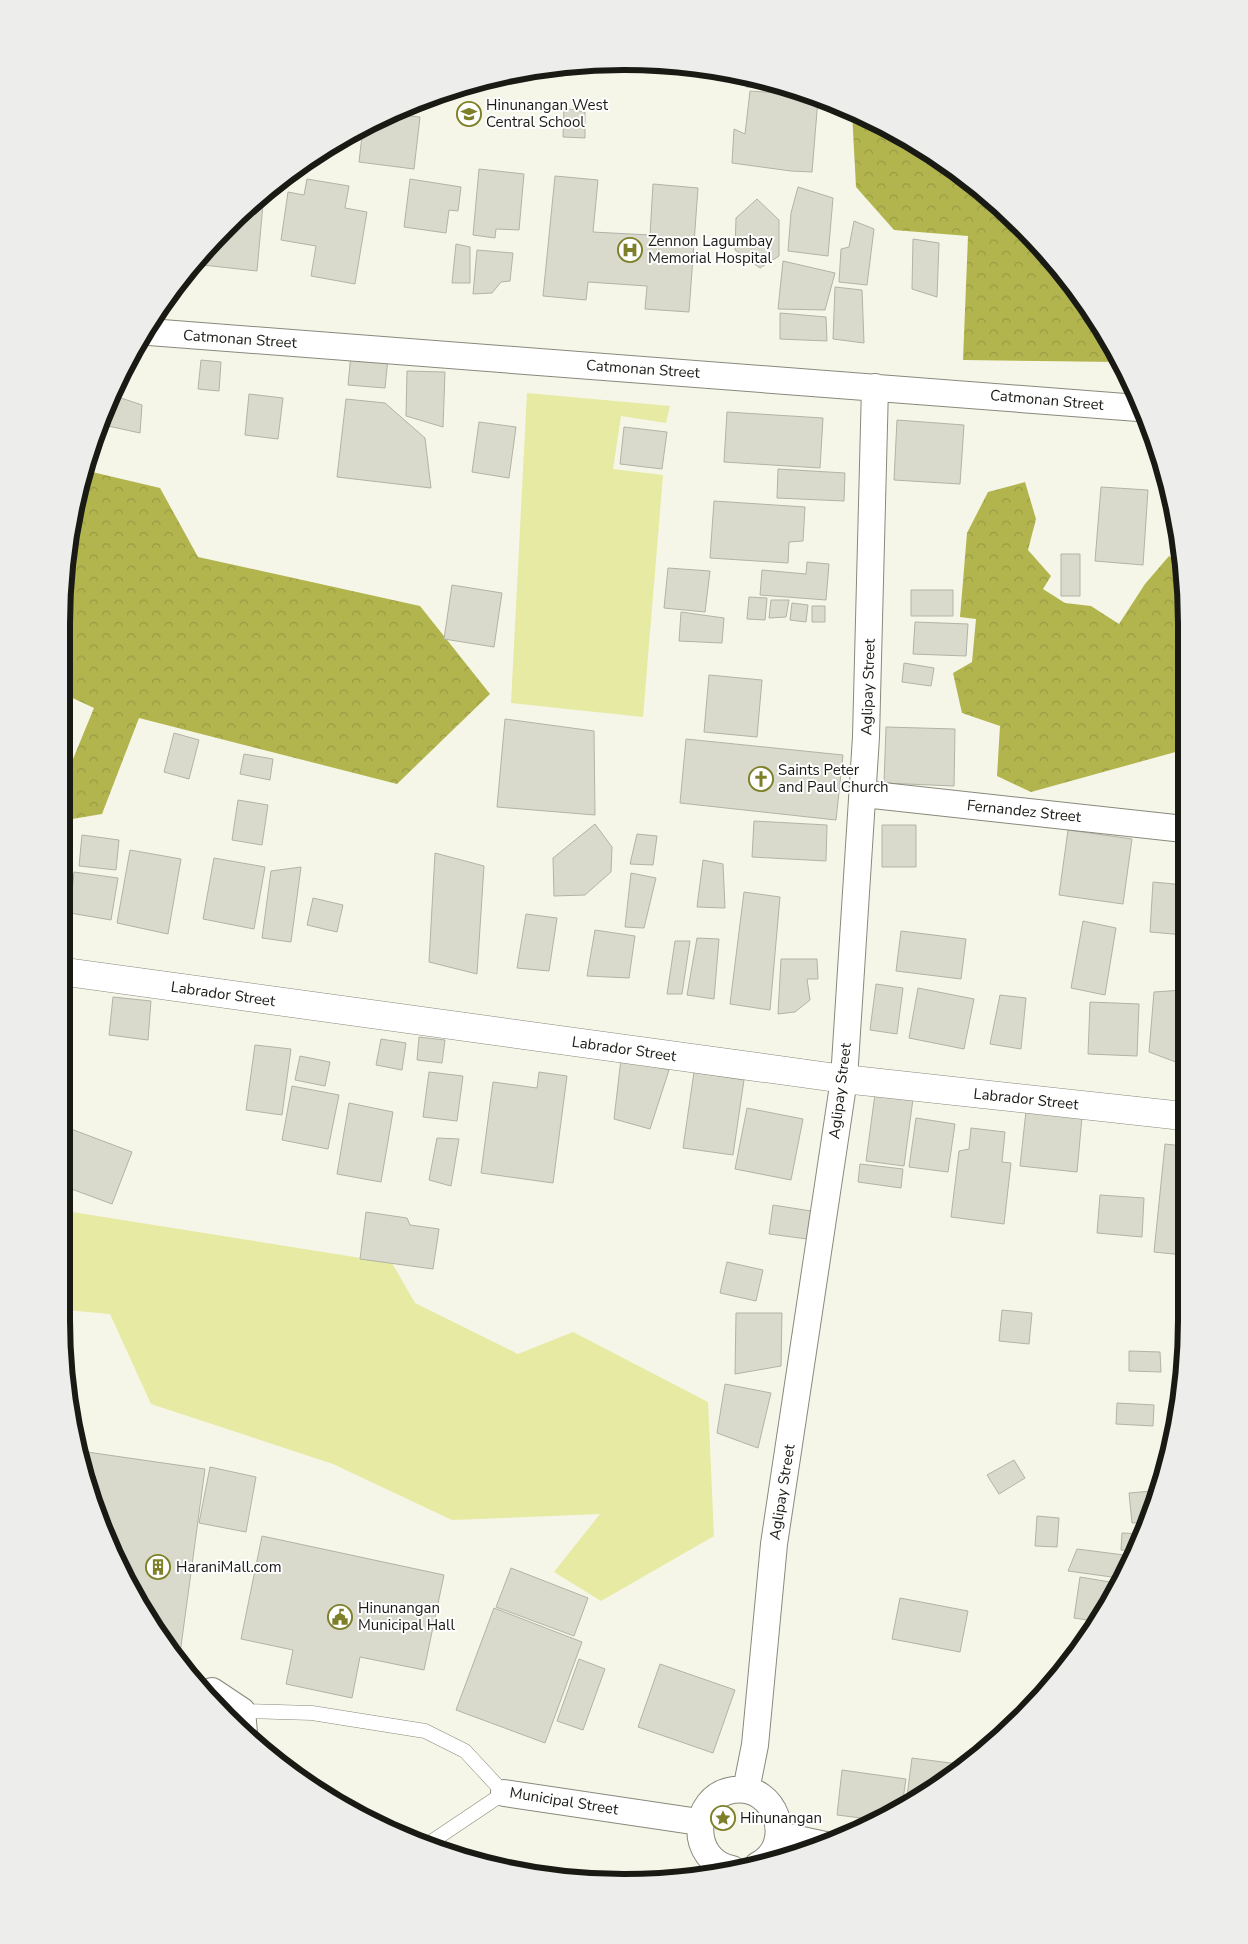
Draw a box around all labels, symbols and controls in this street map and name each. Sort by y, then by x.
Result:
place label: Hinunangan West Central School [486,95,609,132]
school or university icon: Hinunangan West Central School [456,101,482,127]
place label: Zennon Lagumbay Memorial Hospital [648,231,773,268]
hospital icon: Zennon Lagumbay Memorial Hospital [617,237,643,263]
street label: Catmonan Street [182,325,298,353]
street label: Catmonan Street [585,355,701,383]
street label: Catmonan Street [989,385,1105,415]
street label: Aglipay Street [856,638,880,736]
place label: Saints Peter and Paul Church [778,760,889,797]
church icon: Saints Peter and Paul Church [748,766,774,792]
street label: Fernandez Street [966,795,1083,827]
street label: Labrador Street [169,977,277,1011]
street label: Labrador Street [570,1032,678,1066]
street label: Aglipay Street [824,1041,856,1140]
street label: Labrador Street [973,1084,1080,1115]
street label: Aglipay Street [765,1442,800,1541]
building icon: HaraniMall.com [145,1554,171,1580]
place label: HaraniMall.com [176,1557,282,1577]
place label: Hinunangan Municipal Hall [358,1598,455,1635]
public building icon: Hinunangan Municipal Hall [327,1604,353,1630]
street label: Municipal Street [508,1783,620,1820]
place icon: Hinunangan [710,1805,736,1831]
place label: Hinunangan [740,1808,822,1828]

